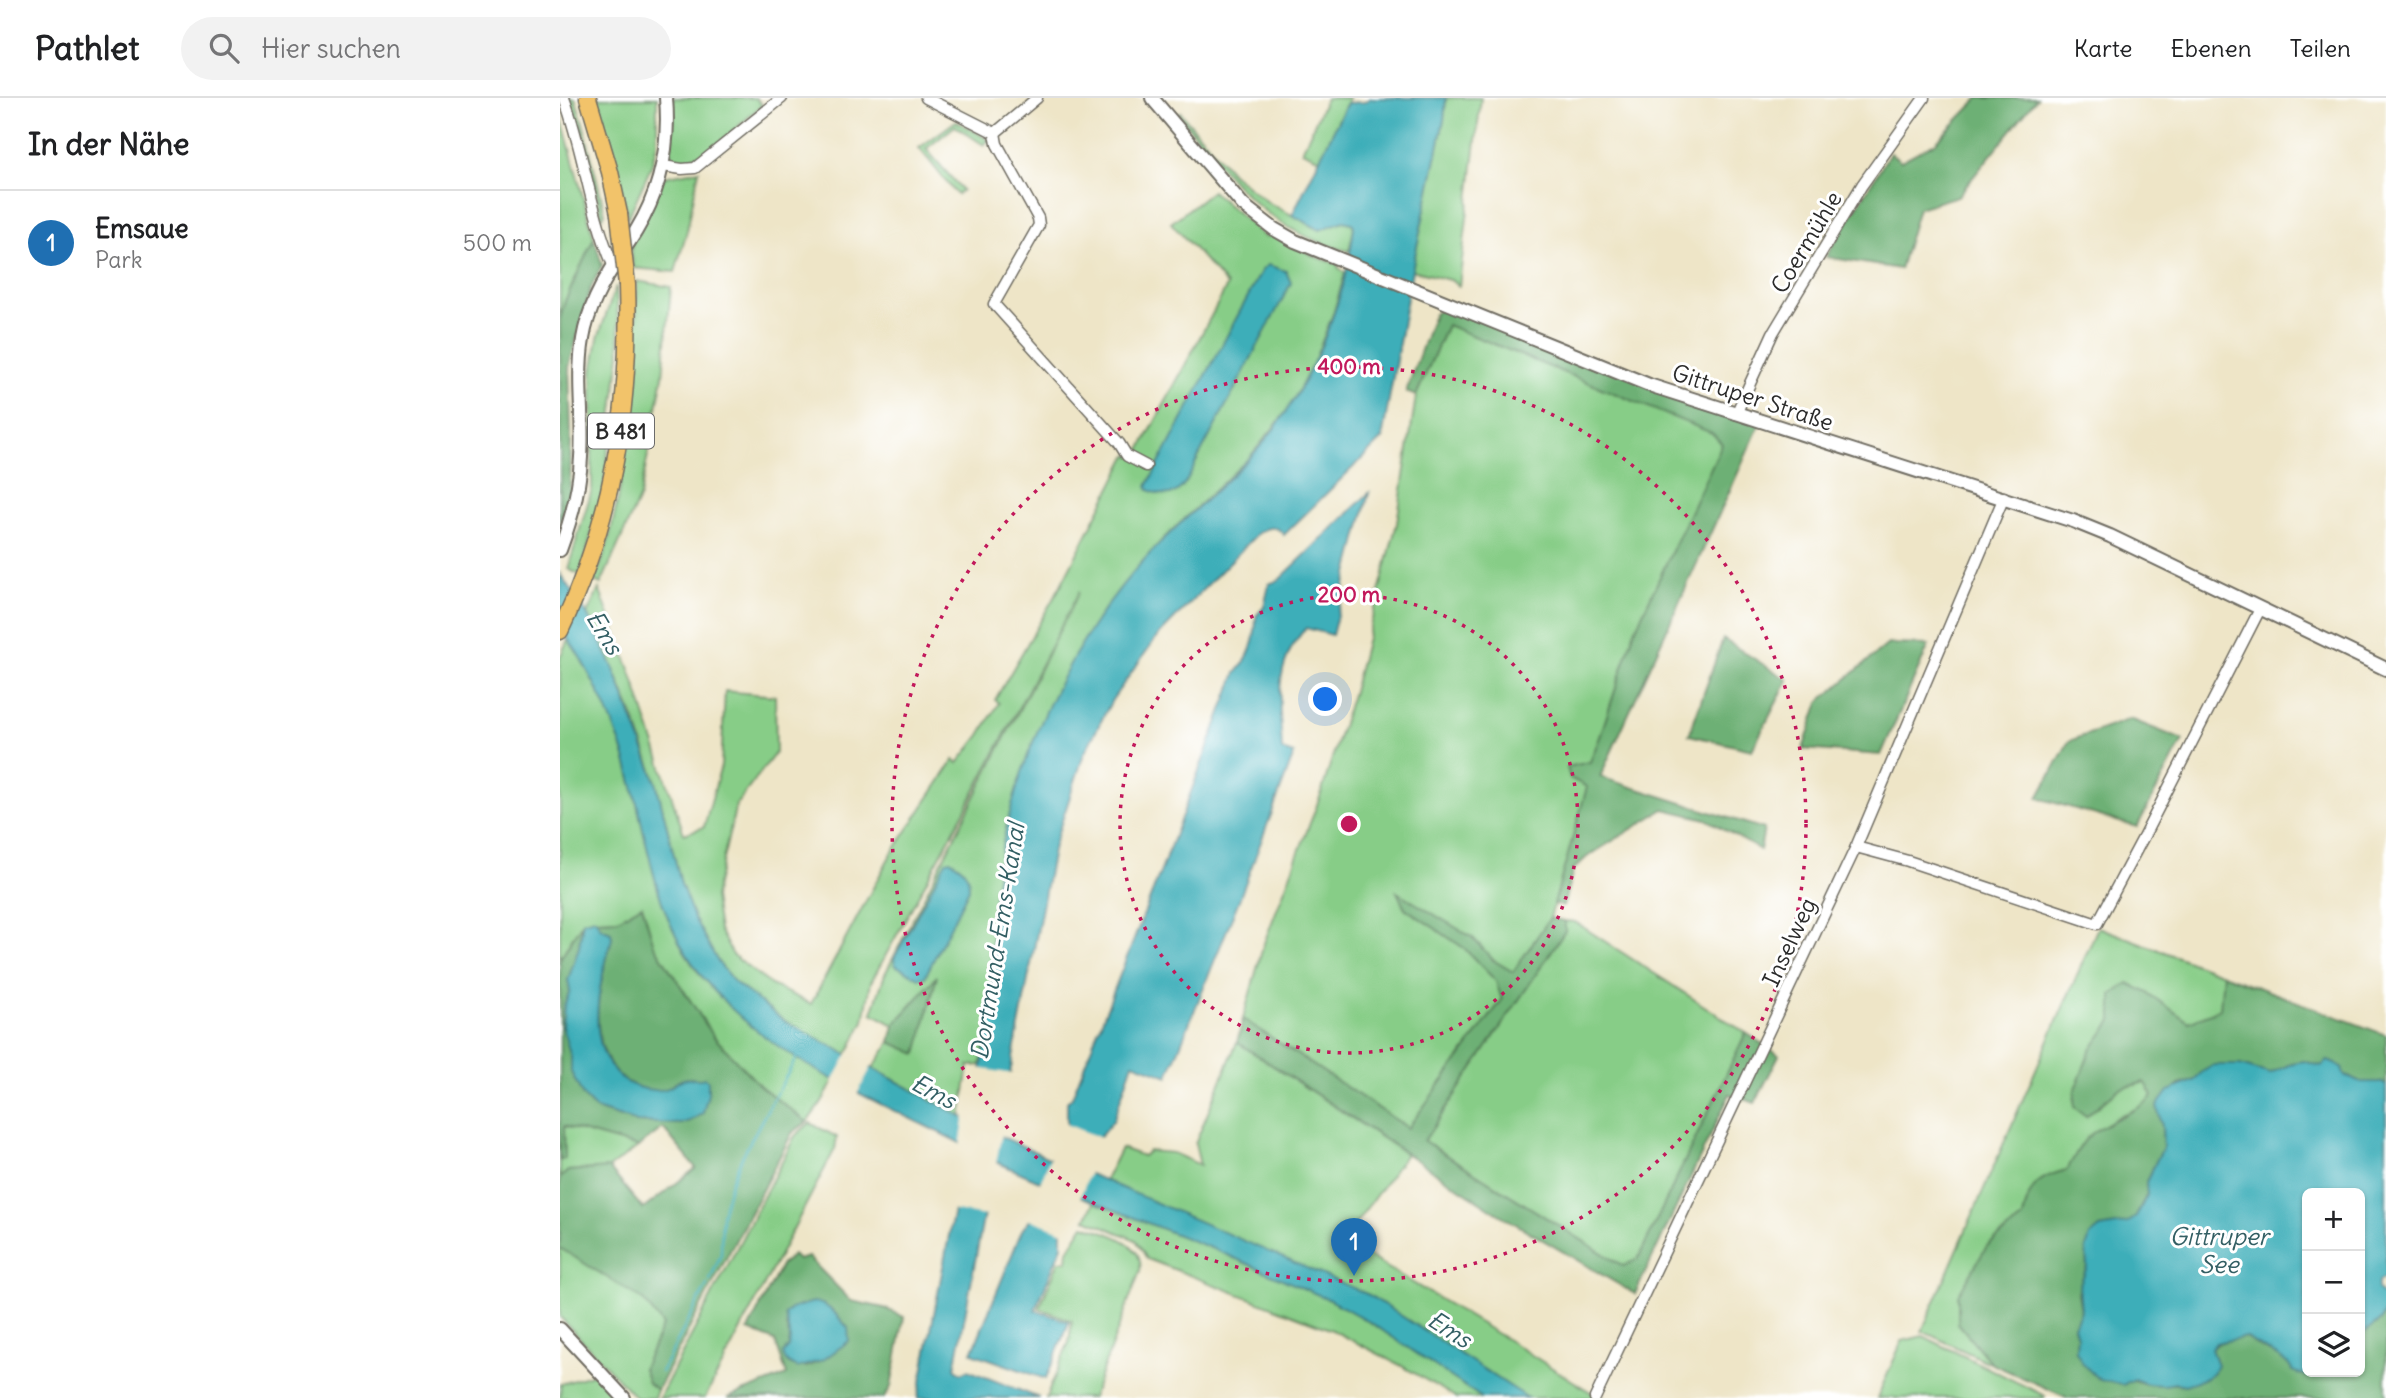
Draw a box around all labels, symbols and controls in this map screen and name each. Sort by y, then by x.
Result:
search box [181,17,671,80]
text: Pathlet [35,27,139,69]
icon: search [205,29,243,67]
text: Hier suchen [261,32,401,65]
text: Karte [2074,33,2133,63]
text: Ebenen [2171,33,2252,63]
text: Teilen [2290,33,2351,63]
text: In der Nähe [28,125,190,163]
street label: Coermühle [1764,186,1848,298]
text: Emsaue [95,212,189,245]
text: 1 [46,228,56,257]
text: 500 m [463,228,532,257]
text: Park [95,245,143,274]
text: 400 m [1317,353,1381,380]
street label: Gittruper Straße [1669,357,1837,437]
road number: B 481 [588,414,654,448]
text: 200 m [1318,581,1381,608]
water label: Ems [580,605,630,660]
your location [1308,682,1342,716]
centre of rings [1337,812,1361,836]
water label: Dortmund-Ems-Kanal [964,817,1031,1061]
street label: Inselweg [1756,893,1822,991]
water label: Ems [907,1067,962,1116]
map controls [2302,1188,2365,1377]
button: + [2302,1188,2365,1251]
pin: 1 [1331,1218,1377,1276]
water label: Gittruper See [2169,1221,2272,1279]
button: − [2302,1251,2365,1314]
water label: Ems [1423,1304,1478,1355]
button: layers [2302,1314,2365,1377]

